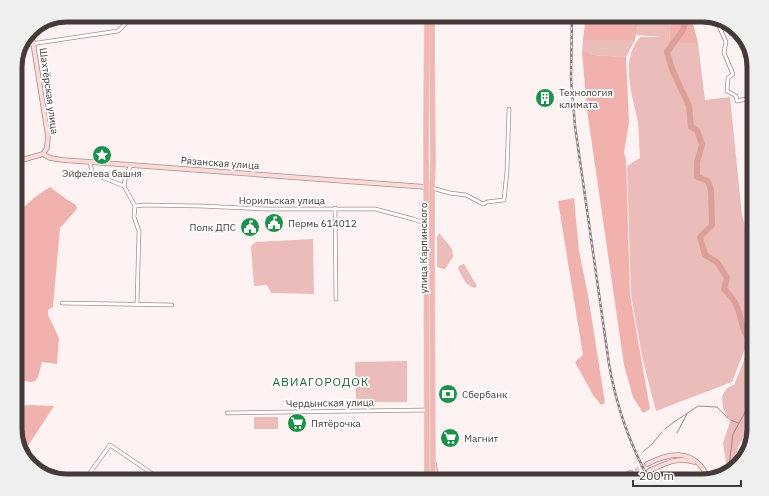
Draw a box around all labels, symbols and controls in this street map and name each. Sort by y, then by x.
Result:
street label: Шахтёрская улица [37,47,62,136]
place label: Технология климата [559,86,613,111]
building icon: Технология климата [534,87,556,109]
place icon: Эйфелева башня [91,144,113,166]
street label: Рязанская улица [180,154,260,172]
place label: Эйфелева башня [62,167,142,180]
street label: Норильская улица [239,194,326,207]
street label: улица Карпинского [417,202,430,294]
public building icon: Пермь 614012 [263,212,285,234]
public building icon: Полк ДПС [239,216,261,238]
place label: Пермь 614012 [288,217,357,230]
place label: Полк ДПС [190,221,236,234]
district label: АВИАГОРОДОК [272,374,370,389]
bank icon: Сбербанк [437,383,459,405]
place label: Сбербанк [462,388,508,401]
street label: Чердынская улица [286,396,375,410]
supermarket icon: Пятёрочка [286,412,308,434]
place label: Пятёрочка [311,417,362,430]
supermarket icon: Магнит [439,427,461,449]
place label: Магнит [464,432,499,445]
scale bar [633,462,741,488]
text: 200 m [639,468,674,483]

